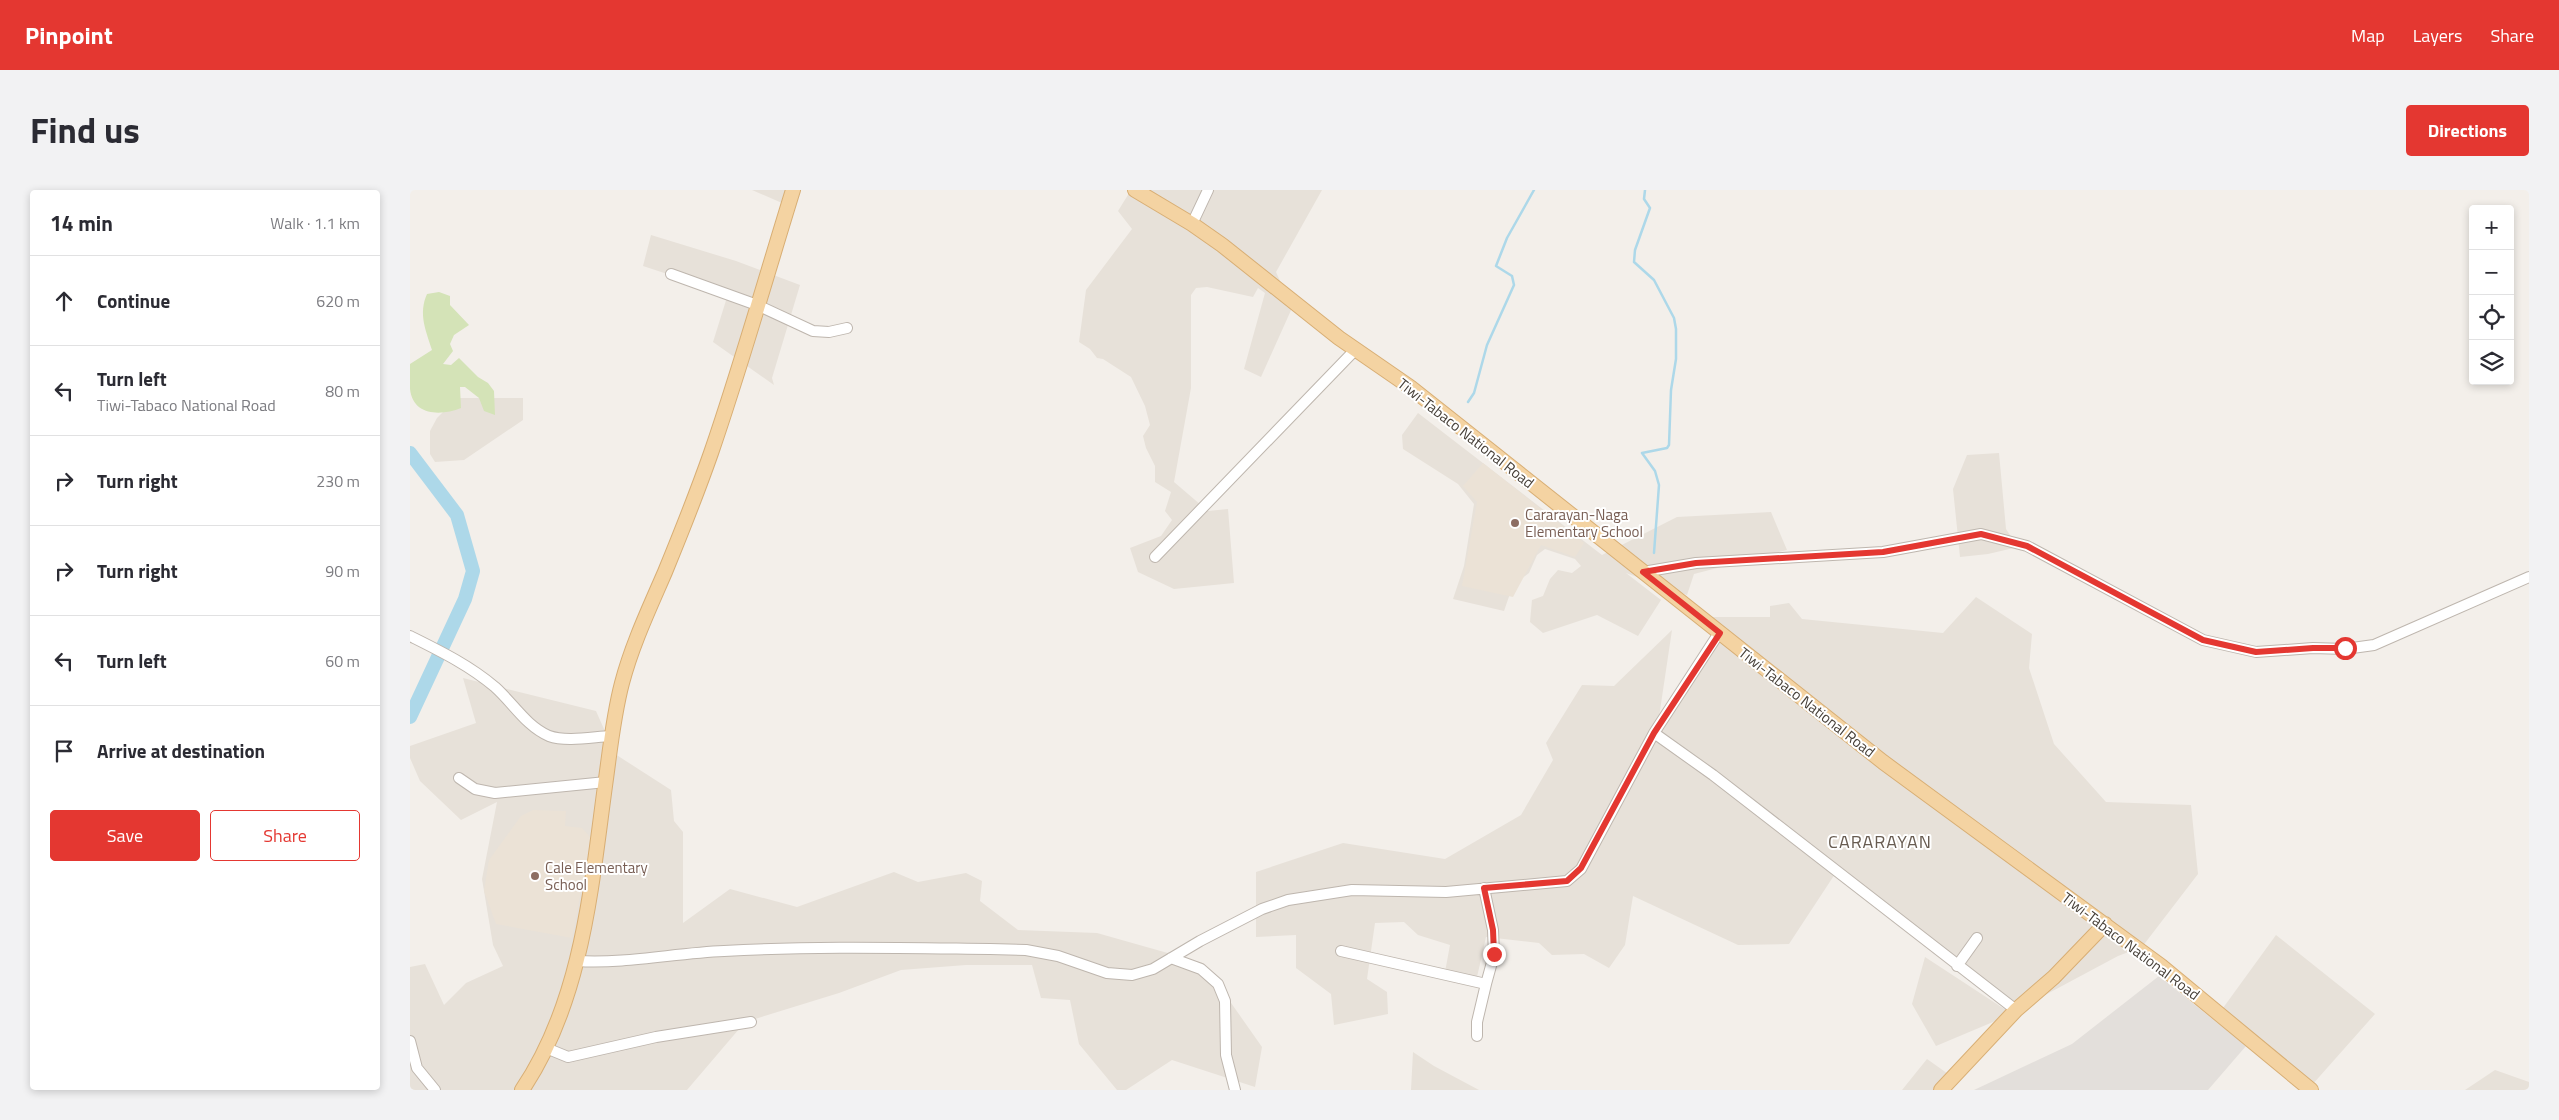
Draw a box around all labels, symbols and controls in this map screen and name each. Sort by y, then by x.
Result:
text: Pinpoint [25,17,113,53]
text: Map [2351,22,2385,49]
text: Layers [2413,22,2462,49]
text: Share [2490,22,2534,49]
text: Find us [30,103,140,157]
button: Directions [2406,105,2529,156]
map controls [2469,205,2514,385]
button: + [2469,205,2514,250]
text: 14 min [50,207,113,239]
text: Walk · 1.1 km [270,211,360,235]
button: − [2469,250,2514,295]
text: Continue [97,286,170,315]
icon: ahead [50,287,78,315]
text: 620 m [316,289,360,313]
button: locate [2469,295,2514,340]
button: layers [2469,340,2514,385]
text: Turn left [97,364,167,393]
street label: Tiwi-Tabaco National Road [1393,372,1539,494]
icon: left [50,377,78,405]
text: 80 m [325,379,360,403]
text: Tiwi-Tabaco National Road [97,393,276,417]
text: Turn right [97,466,178,495]
icon: right [50,467,78,495]
text: 230 m [316,469,360,493]
place label: Cararayan-Naga Elementary School [1525,503,1643,543]
marker: Cararayan-Naga Elementary School [1509,517,1521,529]
text: Turn right [97,556,178,585]
icon: right [50,557,78,585]
text: 90 m [325,559,360,583]
route start [2334,637,2357,660]
street label: Tiwi-Tabaco National Road [1734,641,1880,763]
text: Turn left [97,646,167,675]
icon: left [50,647,78,675]
text: 60 m [325,649,360,673]
text: Arrive at destination [97,736,265,765]
icon: arrive [50,737,78,765]
button: Save [50,810,200,861]
button: Share [210,810,360,861]
district label: CARARAYAN [1828,828,1932,855]
place label: Cale Elementary School [545,856,648,896]
marker: Cale Elementary School [529,870,541,882]
street label: Tiwi-Tabaco National Road [2057,886,2205,1006]
route end [1483,943,1506,966]

